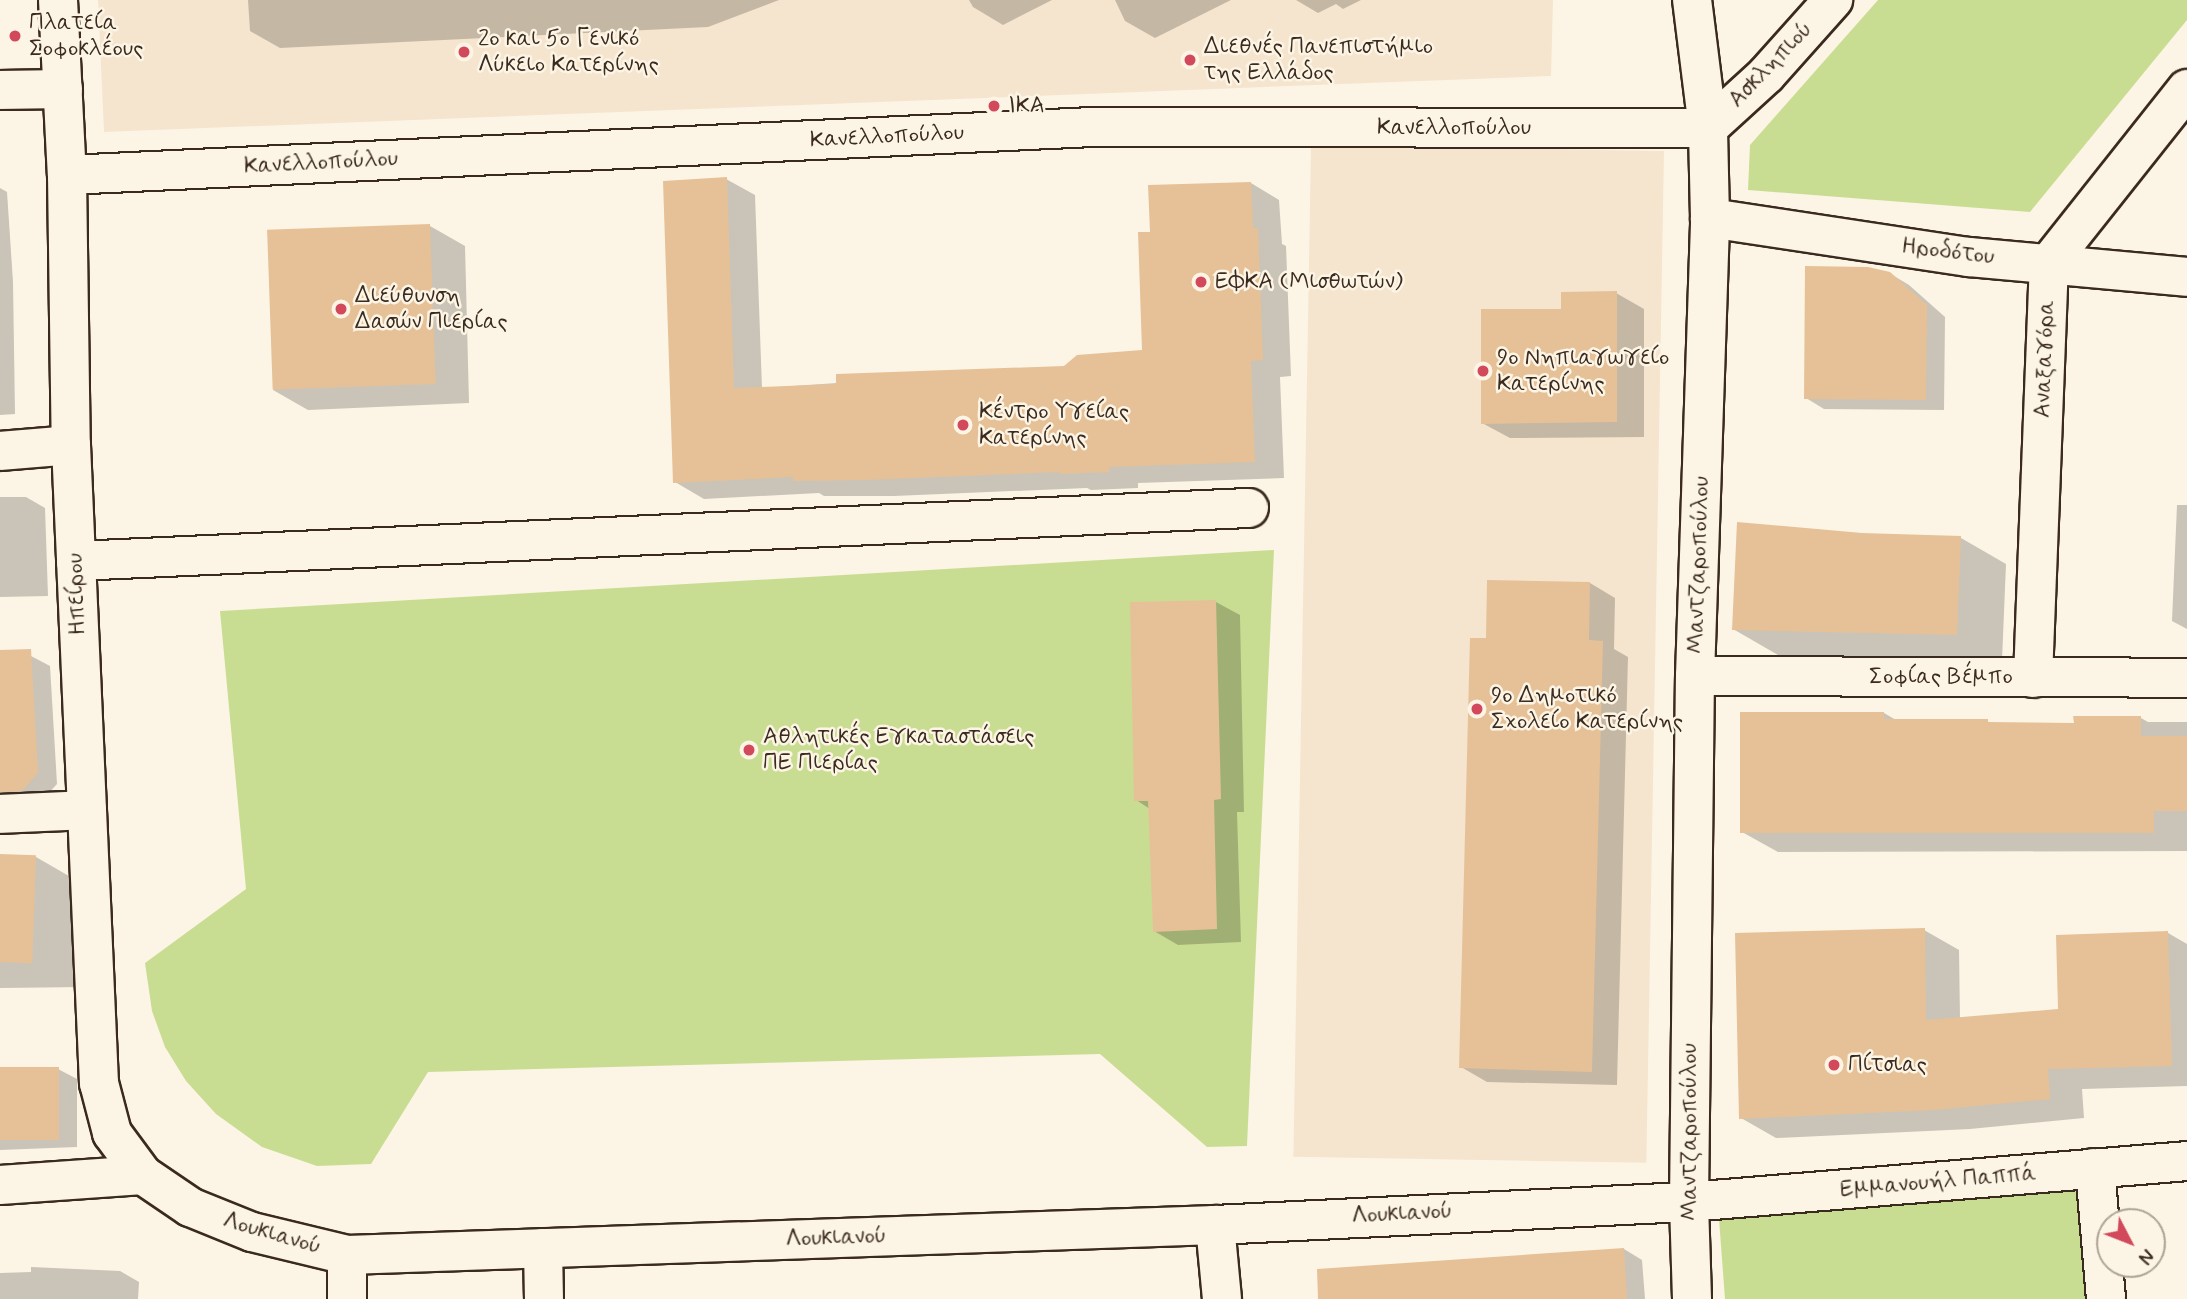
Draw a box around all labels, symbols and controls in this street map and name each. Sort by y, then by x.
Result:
place label: Πλατεία Σοφοκλέους [29,9,143,63]
street label: Ασκληπιού [1723,16,1819,114]
place label: 2ο και 5ο Γενικό Λύκειο Κατερίνης [478,25,659,79]
marker: Πλατεία Σοφοκλέους [7,28,23,44]
place label: Διεθνές Πανεπιστήμιο της Ελλάδος [1204,33,1433,87]
marker: 2ο και 5ο Γενικό Λύκειο Κατερίνης [456,44,472,60]
marker: Διεθνές Πανεπιστήμιο της Ελλάδος [1182,52,1198,68]
place label: ΙΚΑ [1008,92,1045,120]
marker: ΙΚΑ [986,98,1002,114]
street label: Κανελλοπούλου [1377,114,1531,142]
street label: Κανελλοπούλου [809,119,965,155]
street label: Κανελλοπούλου [243,145,399,181]
street label: Ηροδότου [1900,233,1996,271]
place label: ΕΦΚΑ (Mισθωτών) [1215,268,1403,296]
marker: ΕΦΚΑ (Mισθωτών) [1193,274,1209,290]
place label: Διεύθυνση Δασών Πιερίας [355,282,508,336]
street label: Αναξαγόρα [2029,300,2061,418]
marker: Διεύθυνση Δασών Πιερίας [333,301,349,317]
place label: 9ο Νηπιαγωγείο Κατερίνης [1497,344,1669,398]
marker: 9ο Νηπιαγωγείο Κατερίνης [1475,363,1491,379]
place label: Κέντρο Υγείας Κατερίνης [979,398,1129,452]
marker: Κέντρο Υγείας Κατερίνης [953,415,973,435]
street label: Μαντζαροπούλου [1682,476,1716,654]
street label: Ηπείρου [62,552,92,636]
street label: Σοφίας Βέμπο [1869,663,2013,691]
place label: 9ο Δημοτικό Σχολείο Κατερίνης [1491,682,1683,736]
marker: 9ο Δημοτικό Σχολείο Κατερίνης [1469,701,1485,717]
place label: Αθλητικές Εγκαταστάσεις ΠΕ Πιερίας [763,723,1034,777]
marker: Αθλητικές Εγκαταστάσεις ΠΕ Πιερίας [741,742,757,758]
street label: Μαντζαροπούλου [1676,1043,1704,1221]
place label: Πίτσιας [1848,1051,1927,1079]
marker: Πίτσιας [1826,1057,1842,1073]
street label: Εμμανουήλ Παππά [1839,1160,2037,1204]
street label: Λουκιανού [1351,1198,1453,1230]
street label: Λουκιανού [220,1207,324,1261]
north arrow [2096,1208,2166,1278]
street label: Λουκιανού [785,1222,887,1254]
text: N [2132,1243,2159,1269]

